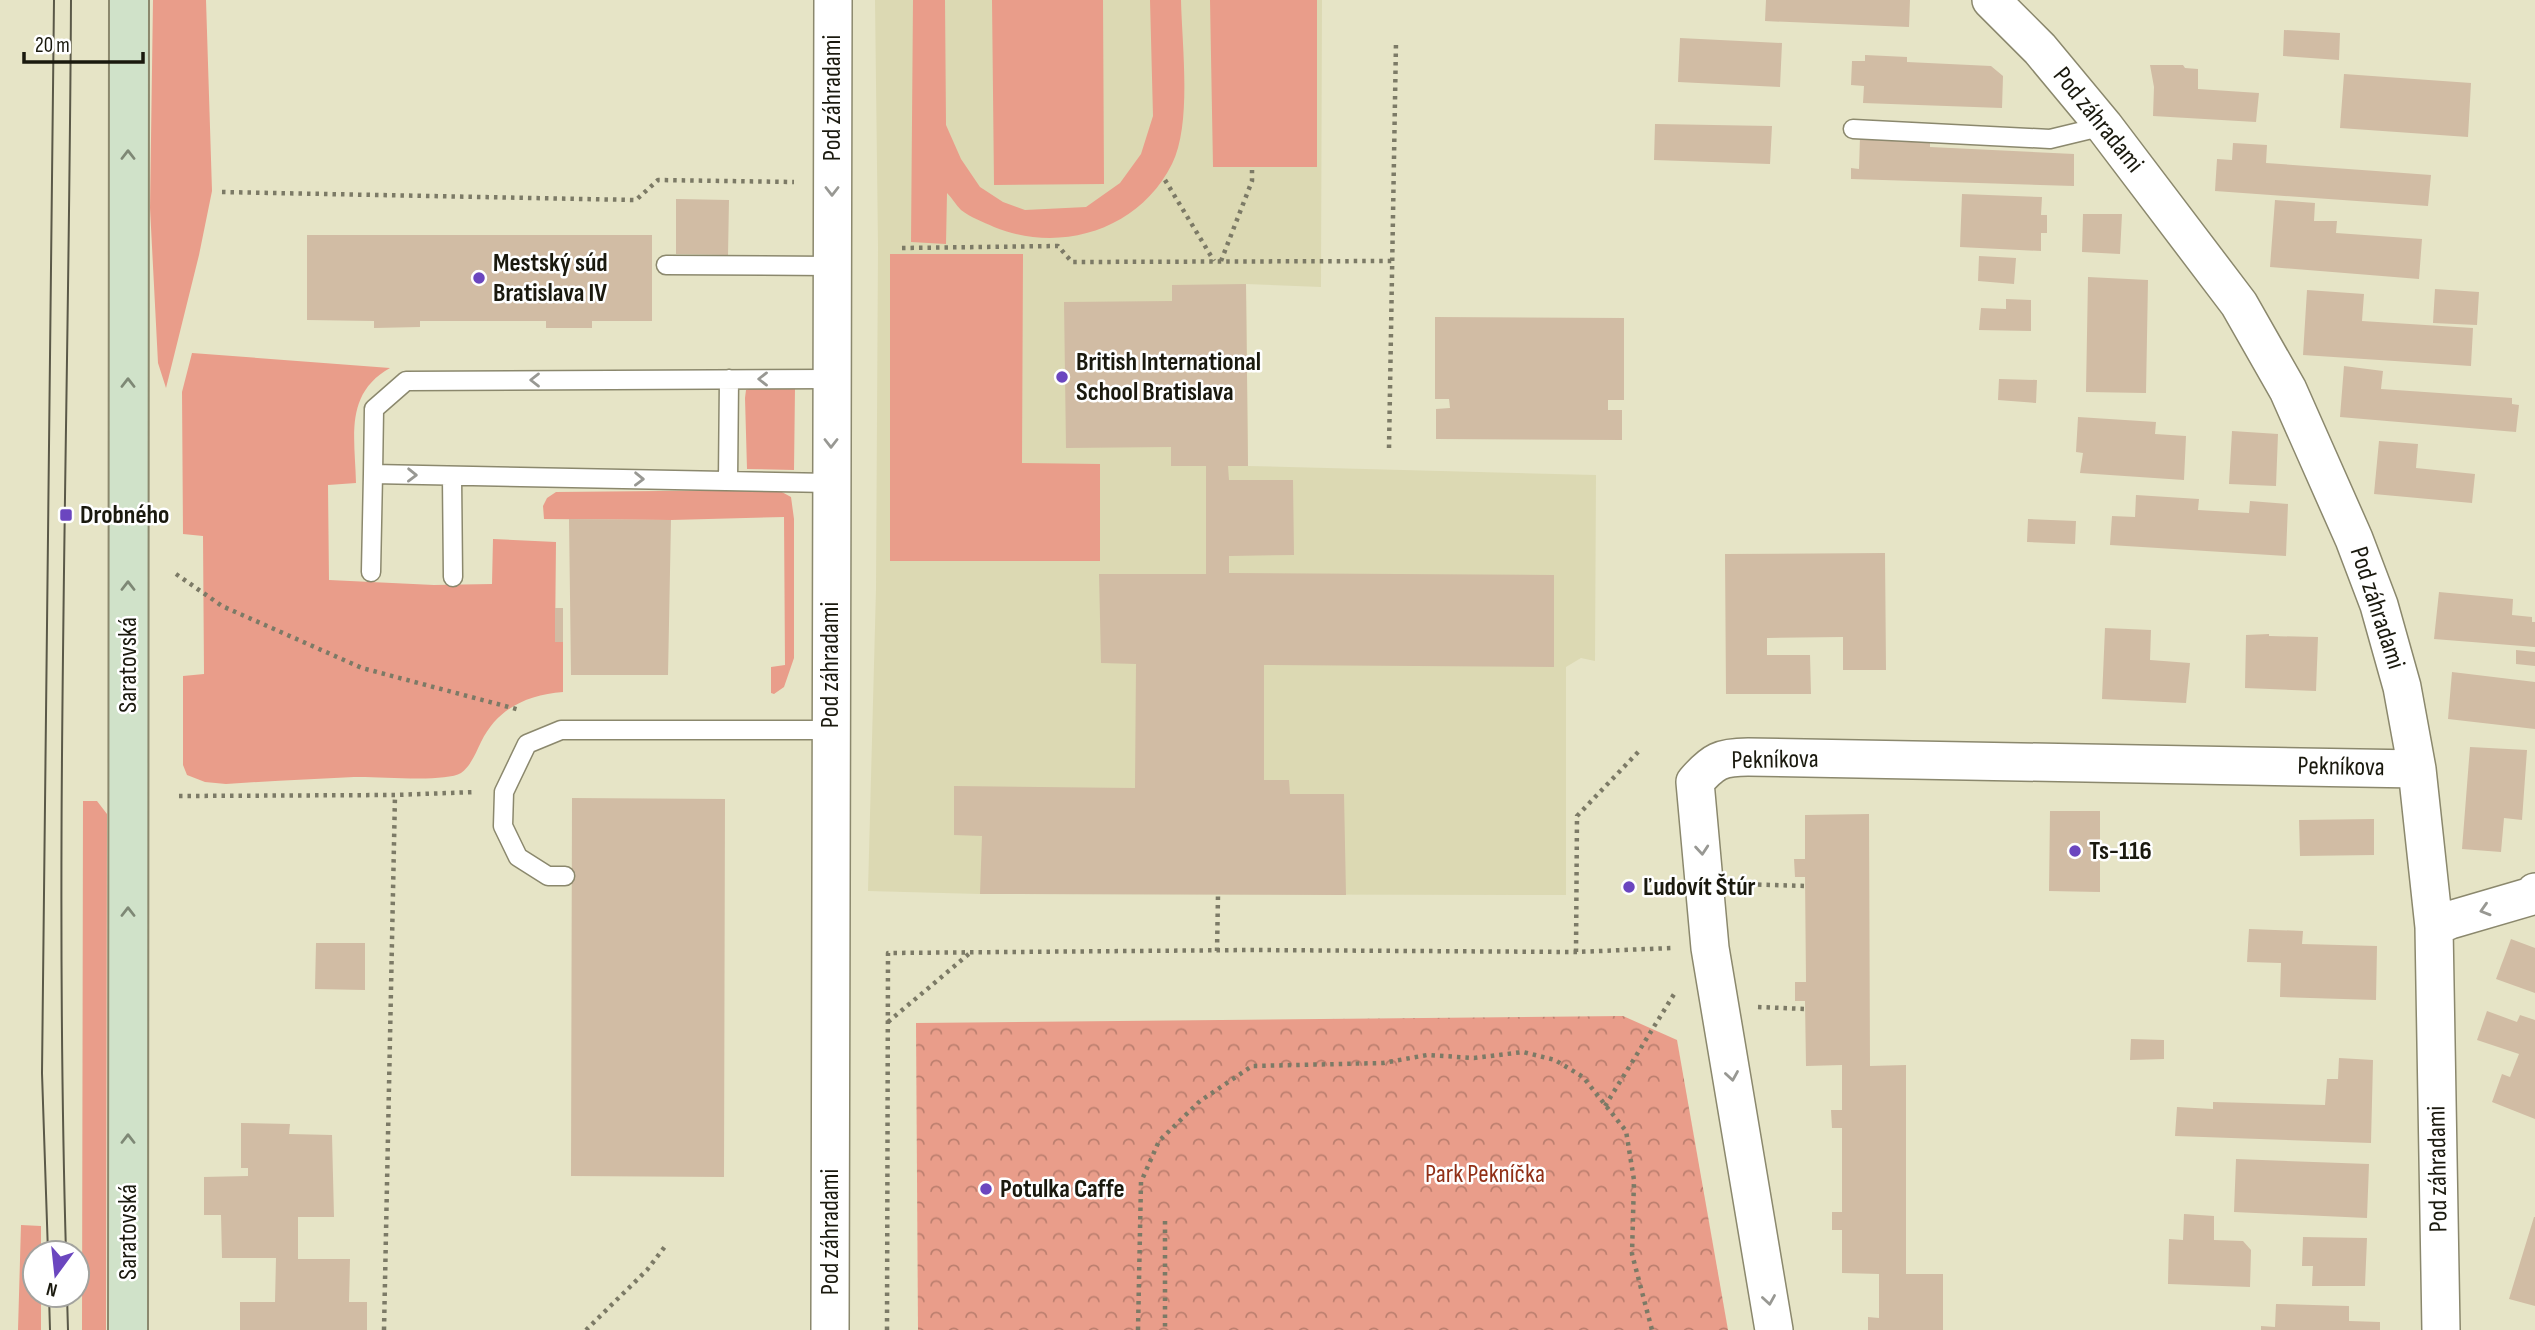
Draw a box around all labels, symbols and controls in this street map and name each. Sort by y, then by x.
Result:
scale bar [24,21,144,65]
text: 20 m [35,33,70,58]
street label: Pod záhradami [817,35,848,161]
street label: Pod záhradami [2046,61,2150,179]
one-way arrow [120,150,136,160]
one-way arrow [824,186,840,196]
place label: Mestský súd Bratislava IV [493,248,608,309]
marker: Mestský súd Bratislava IV [471,270,487,286]
place label: British International School Bratislava [1076,347,1261,408]
marker: British International School Bratislava [1054,369,1070,385]
one-way arrow [757,371,767,387]
one-way arrow [529,372,540,388]
one-way arrow [120,377,135,388]
one-way arrow [823,438,839,448]
one-way arrow [407,467,418,483]
one-way arrow [634,471,645,487]
place label: Drobného [80,500,169,531]
marker: Drobného [58,507,74,523]
street label: Pod záhradami [2343,543,2411,673]
one-way arrow [120,581,136,591]
street label: Pod záhradami [815,602,846,728]
street label: Saratovská [113,617,144,713]
street label: Pekníkova [1731,744,1819,776]
street label: Pekníkova [2297,751,2385,783]
place label: Ts-116 [2089,836,2152,867]
marker: Ts-116 [2067,843,2083,859]
one-way arrow [1694,844,1709,856]
place label: Ľudovít Štúr [1643,872,1756,903]
marker: Ľudovít Štúr [1621,879,1637,895]
one-way arrow [2479,901,2491,916]
one-way arrow [120,906,136,917]
one-way arrow [1724,1070,1739,1081]
street label: Pod záhradami [2421,1105,2455,1233]
one-way arrow [120,1134,136,1144]
park label: Park Pekníčka [1425,1159,1545,1190]
street label: Pod záhradami [815,1169,846,1295]
place label: Potulka Caffe [1000,1174,1125,1205]
marker: Potulka Caffe [978,1181,994,1197]
street label: Saratovská [113,1184,144,1280]
north arrow [21,1239,91,1309]
text: N [44,1277,60,1301]
one-way arrow [1761,1294,1776,1306]

